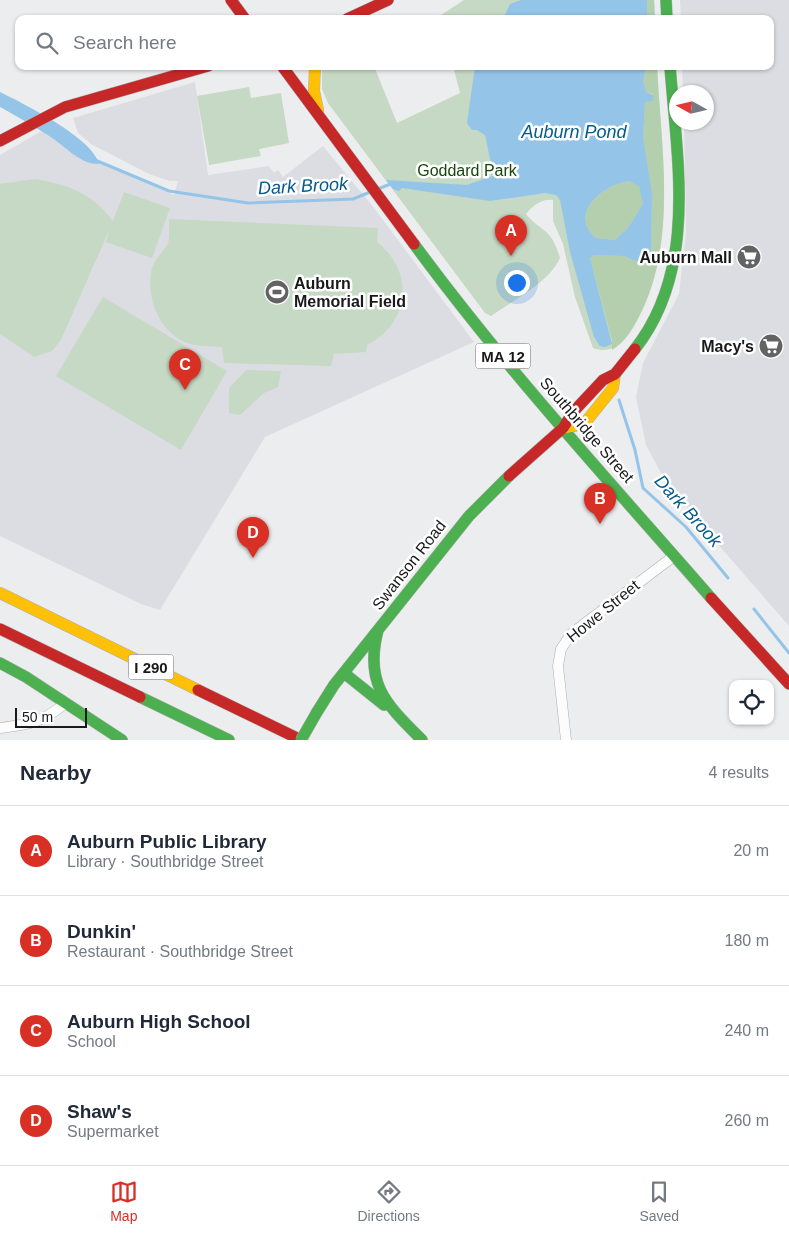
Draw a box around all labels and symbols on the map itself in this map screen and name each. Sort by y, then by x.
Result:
north arrow [669,85,714,130]
water label: Auburn Pond [520,122,628,142]
park label: Goddard Park [417,162,518,179]
water label: Dark Brook [258,174,349,198]
pin: A [495,215,527,256]
supermarket icon: Auburn Mall [736,244,762,270]
place label: Auburn Mall [640,249,732,266]
your location [504,270,530,296]
place label: Auburn Memorial Field [294,275,406,310]
sports icon: Auburn Memorial Field [264,279,290,305]
supermarket icon: Macy's [758,333,784,359]
place label: Macy's [701,338,754,355]
road number: MA 12 [476,344,530,368]
pin: C [169,349,201,390]
street label: Southbridge Street [537,374,638,486]
water label: Dark Brook [650,471,726,552]
pin: B [584,483,616,524]
pin: D [237,517,269,558]
street label: Swanson Road [369,517,449,613]
street label: Howe Street [563,576,643,645]
road number: I 290 [128,654,174,680]
scale bar [15,705,88,728]

